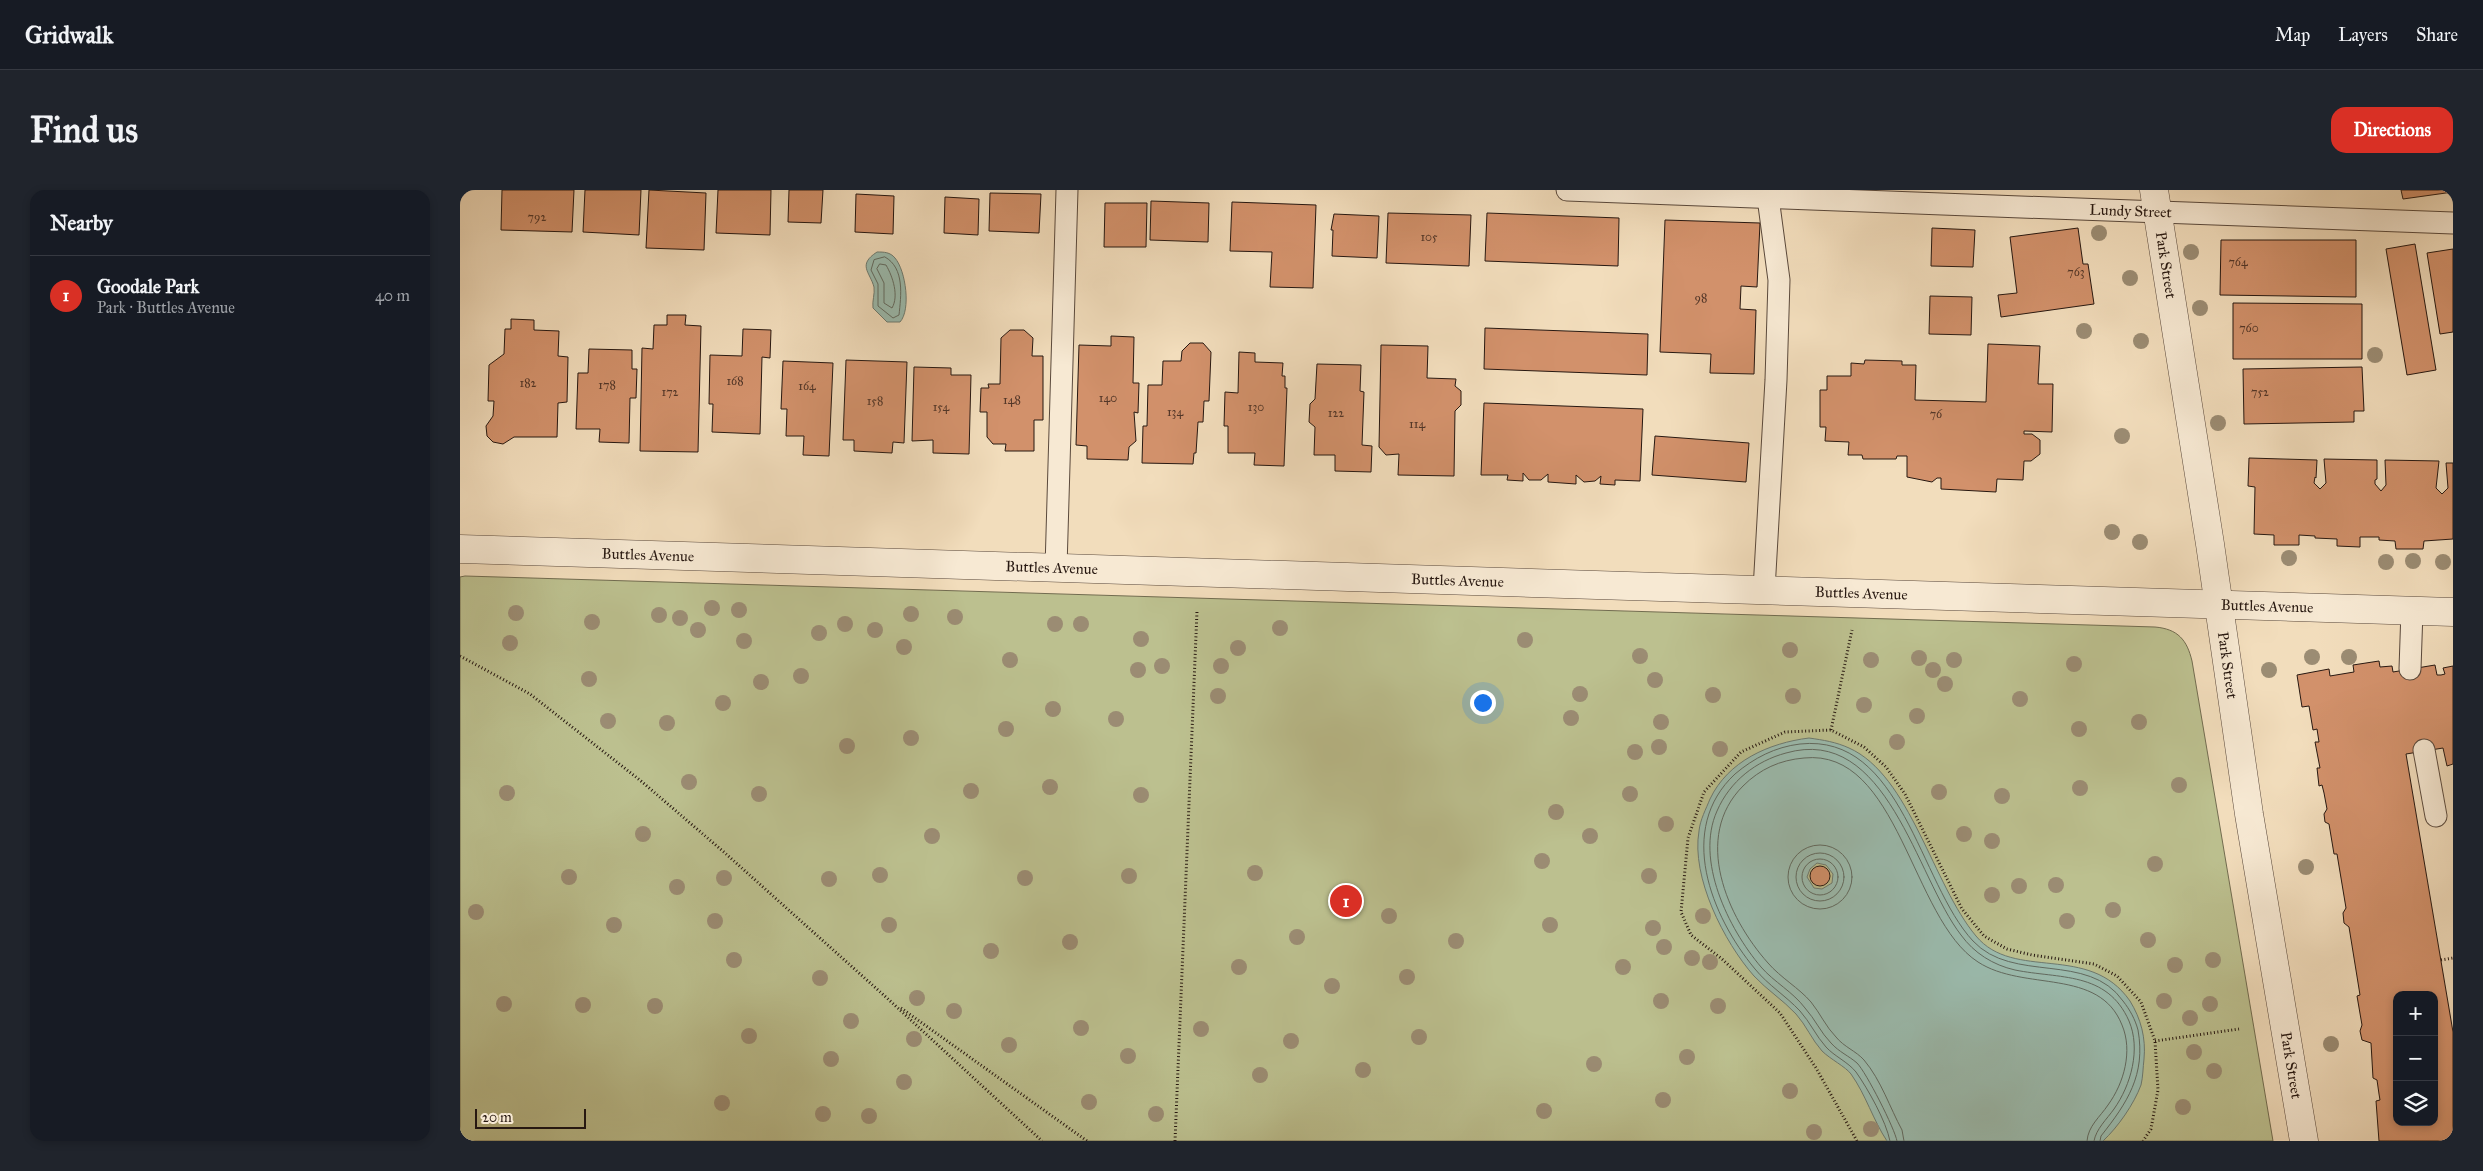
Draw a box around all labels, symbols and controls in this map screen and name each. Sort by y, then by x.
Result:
text: Gridwalk [25,20,113,50]
text: Map [2275,24,2310,46]
text: Layers [2338,24,2388,46]
text: Share [2416,24,2458,46]
button: Directions [2331,107,2453,153]
text: Find us [30,109,138,152]
street label: Lundy Street [2089,200,2173,222]
text: Nearby [50,210,113,236]
house number: 792 [528,210,546,224]
house number: 105 [1420,230,1438,244]
street label: Park Street [2152,230,2180,301]
house number: 764 [2228,255,2248,269]
house number: 763 [2067,265,2085,279]
text: Goodale Park [97,275,199,298]
text: 1 [63,286,69,305]
text: 40 m [375,286,410,305]
house number: 98 [1695,291,1707,305]
text: Park · Buttles Avenue [97,298,235,317]
house number: 760 [2239,321,2259,335]
house number: 168 [726,374,744,388]
house number: 182 [519,376,537,390]
house number: 178 [598,378,616,392]
house number: 164 [798,379,816,393]
house number: 172 [661,385,679,399]
house number: 752 [2251,385,2269,399]
house number: 140 [1099,391,1117,405]
house number: 148 [1003,393,1021,407]
house number: 158 [867,394,883,408]
house number: 154 [933,400,950,414]
house number: 130 [1248,400,1264,414]
house number: 134 [1167,405,1183,419]
house number: 122 [1328,406,1344,420]
house number: 76 [1930,407,1943,421]
house number: 114 [1409,417,1425,431]
street label: Buttles Avenue [601,544,694,565]
street label: Buttles Avenue [1005,557,1098,578]
street label: Buttles Avenue [1411,570,1504,591]
street label: Buttles Avenue [1815,583,1908,604]
street label: Buttles Avenue [2221,596,2314,617]
street label: Park Street [2214,631,2241,701]
your location [1470,690,1496,716]
pin: 1 [1330,882,1362,920]
map controls [2393,991,2438,1126]
button: + [2393,991,2438,1036]
street label: Park Street [2277,1030,2306,1101]
button: − [2393,1036,2438,1081]
button: layers [2393,1081,2438,1126]
scale bar [475,1106,586,1129]
text: 20 m [482,1109,512,1126]

